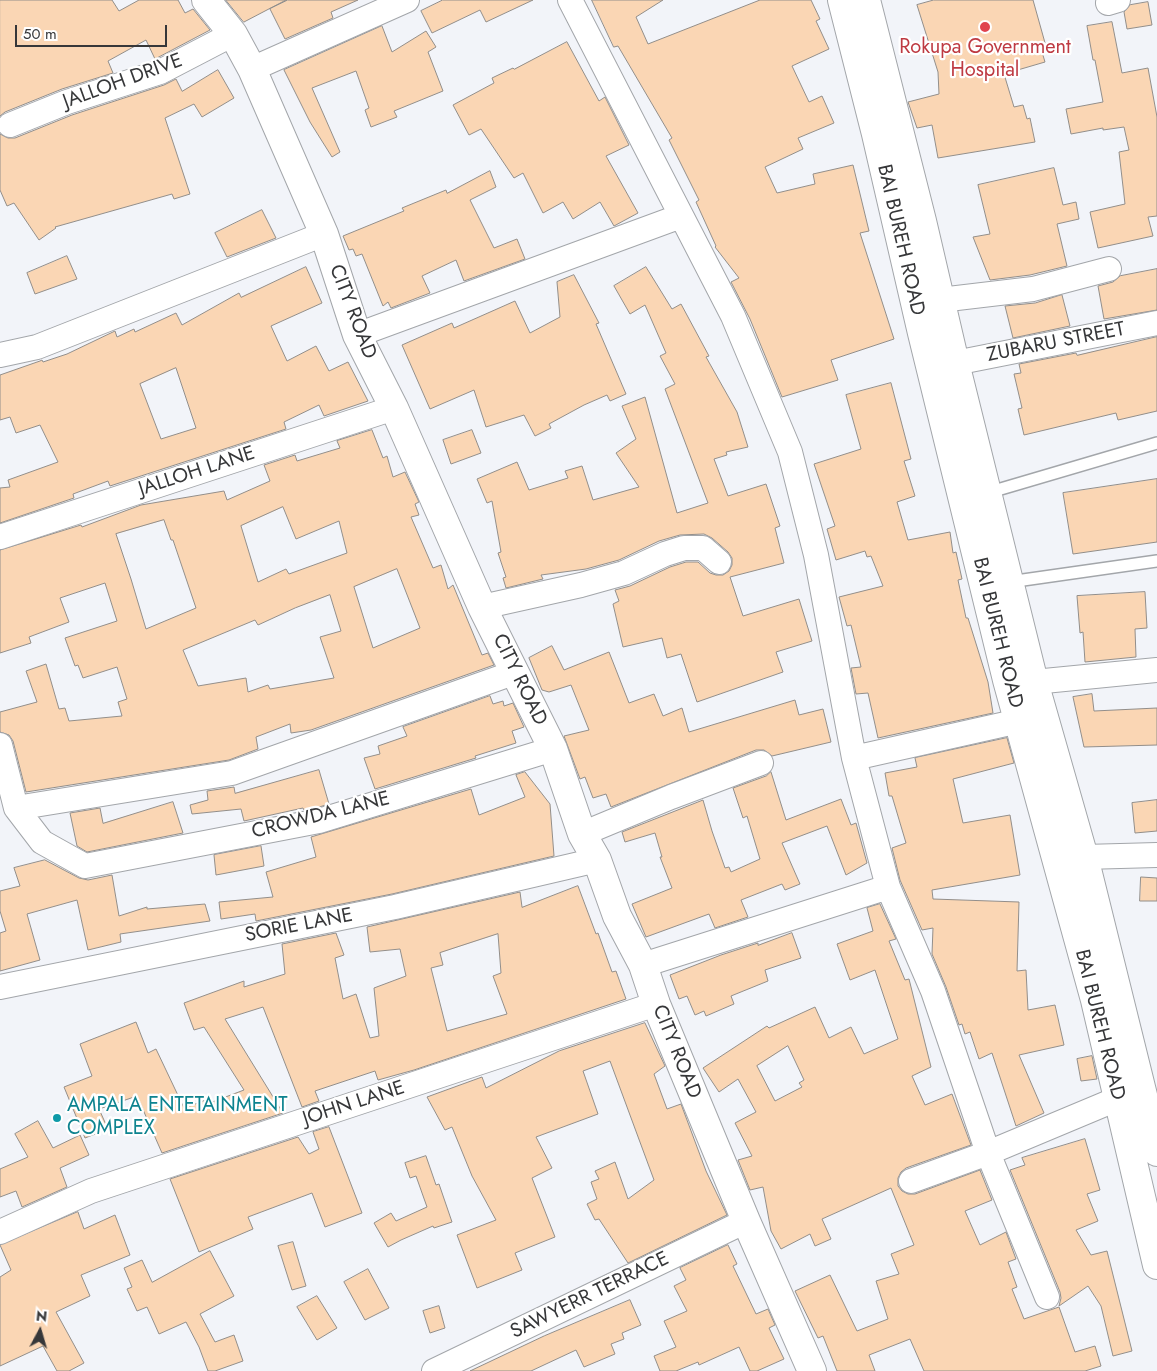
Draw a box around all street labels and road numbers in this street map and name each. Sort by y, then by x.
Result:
street label: JALLOH DRIVE [60,49,186,115]
street label: BAI BUREH ROAD [871,162,929,318]
street label: CITY ROAD [323,262,381,362]
street label: ZUBARU STREET [985,318,1127,368]
street label: JALLOH LANE [136,442,258,502]
street label: BAI BUREH ROAD [967,555,1027,711]
street label: CITY ROAD [487,630,551,730]
street label: CROWDA LANE [249,787,393,845]
street label: SORIE LANE [243,904,355,948]
street label: BAI BUREH ROAD [1069,947,1129,1103]
street label: CITY ROAD [646,1002,706,1102]
street label: JOHN LANE [300,1076,408,1132]
street label: SAWYERR TERRACE [507,1247,673,1345]

